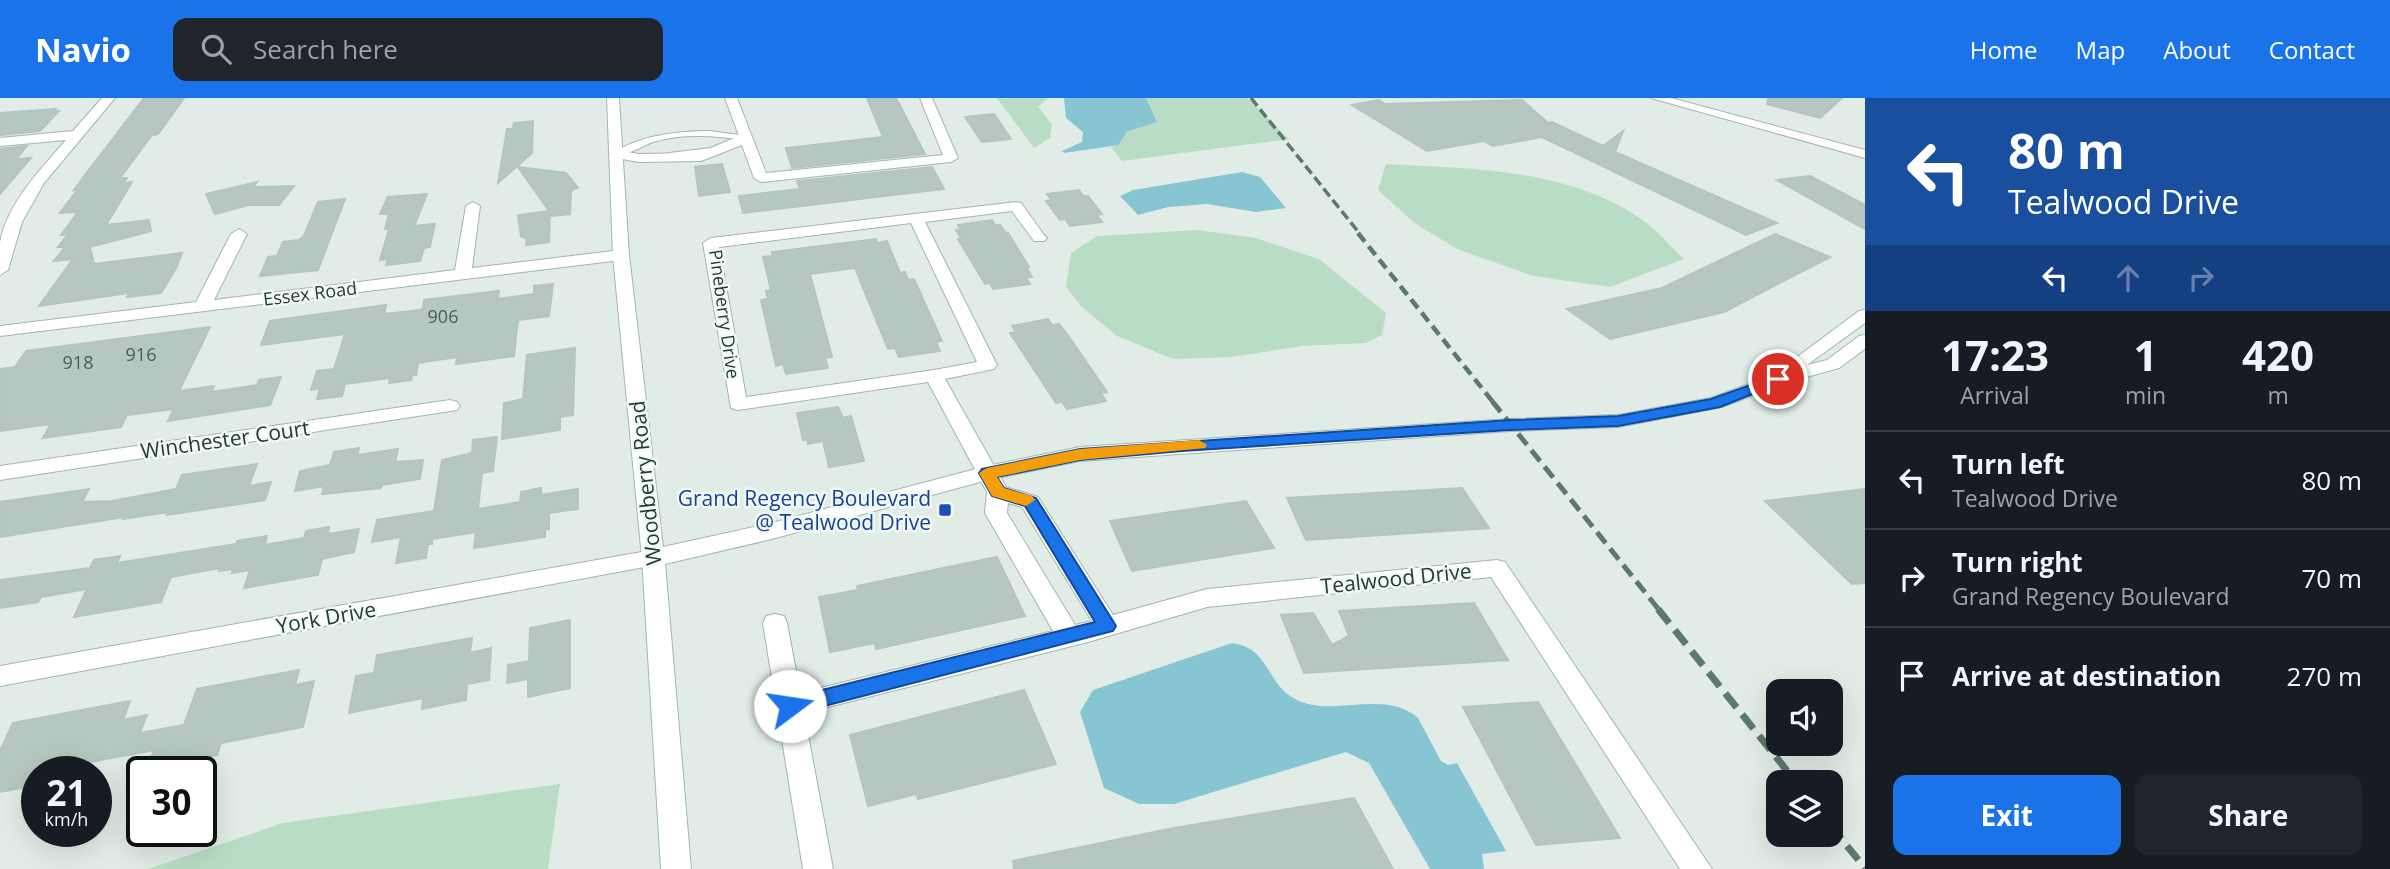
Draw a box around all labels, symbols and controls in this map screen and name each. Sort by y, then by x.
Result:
search box [173,18,663,81]
text: Navio [35,27,131,72]
icon: search [197,30,235,68]
text: Search here [253,31,398,67]
text: Home [1970,33,2038,66]
text: Map [2076,33,2125,66]
text: About [2163,33,2231,66]
text: Contact [2269,33,2355,66]
text: 80 m [2008,117,2125,183]
icon: left [1893,126,1984,217]
text: Tealwood Drive [2008,180,2239,223]
street label: Pineberry Drive [704,248,746,380]
icon: left [2036,259,2074,297]
icon: ahead [2109,259,2147,297]
icon: right [2182,259,2220,297]
street label: Essex Road [262,275,358,311]
house number: 906 [428,304,458,328]
text: 17:23 [1941,326,2049,383]
text: 1 [2133,326,2158,383]
text: 420 [2242,326,2314,383]
house number: 916 [126,342,156,366]
pin [1748,349,1808,409]
house number: 918 [63,350,93,374]
icon: arrive [1759,360,1797,398]
text: Arrival [1960,379,2030,411]
text: min [2125,379,2166,411]
text: m [2267,379,2289,411]
street label: Woodberry Road [622,399,668,567]
street label: Winchester Court [139,413,311,465]
text: Turn left [1952,446,2064,482]
icon: left [1893,461,1931,499]
text: 80 m [2301,462,2362,498]
text: Tealwood Drive [1952,482,2118,514]
place label: Grand Regency Boulevard @ Tealwood Drive [678,484,931,536]
marker: Grand Regency Boulevard @ Tealwood Drive [937,502,953,518]
text: Turn right [1952,544,2083,580]
street label: Tealwood Drive [1319,556,1473,600]
icon: right [1893,559,1931,597]
text: 70 m [2301,560,2362,596]
text: Grand Regency Boulevard [1952,580,2229,612]
street label: York Drive [274,594,378,640]
icon: arrive [1893,657,1931,695]
text: Arrive at destination [1952,658,2221,694]
text: 270 m [2287,658,2362,694]
position arrow [753,669,827,743]
map controls [1766,679,1843,847]
button: sound [1766,679,1843,756]
speed limit sign: 30 [126,756,217,847]
text: 21 [46,769,87,816]
button: layers [1766,770,1843,847]
button: Exit [1893,775,2121,855]
button: Share [2135,775,2362,855]
text: km/h [45,807,88,831]

